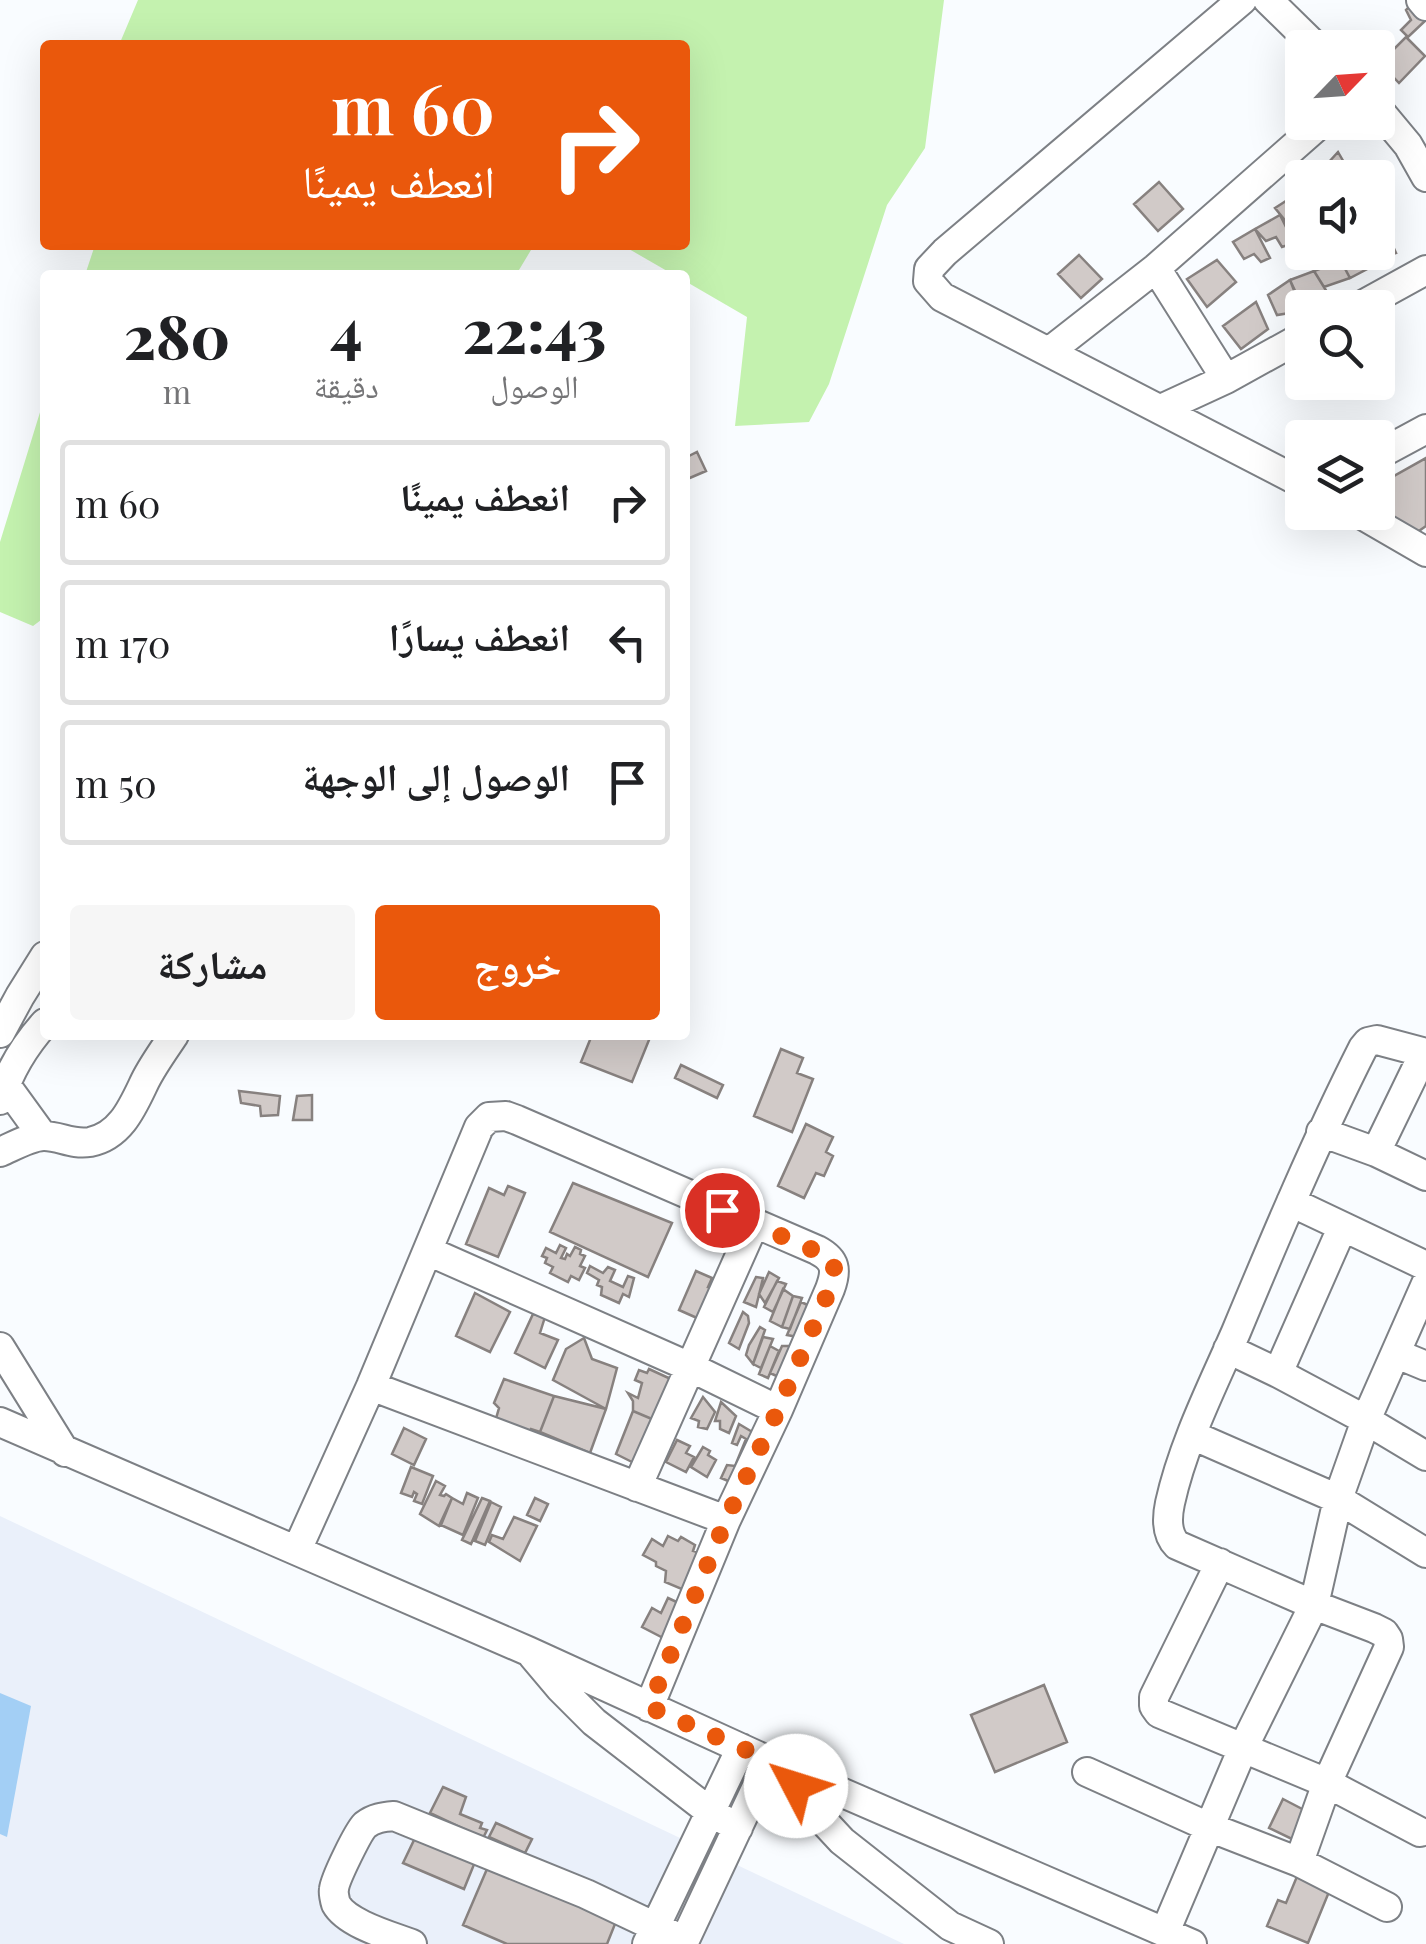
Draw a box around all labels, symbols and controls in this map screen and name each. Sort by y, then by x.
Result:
north arrow [1285,30,1395,140]
map controls [1285,30,1395,530]
text: 60 m [331,59,495,153]
icon: right [530,80,660,210]
text: انعطف يمينًا [302,149,495,209]
button: sound [1285,160,1395,270]
text: 4 [330,288,362,368]
text: 22:43 [463,288,606,368]
button: search [1285,290,1395,400]
text: 280 [124,294,230,374]
text: دقيقة [314,363,379,406]
text: الوصول [490,363,579,406]
text: m [163,369,191,412]
button: layers [1285,420,1395,530]
text: انعطف يمينًا [400,470,570,521]
icon: right [600,475,655,530]
text: 60 m [75,477,161,528]
text: انعطف يسارًا [389,610,570,661]
icon: left [600,615,655,670]
text: 170 m [75,617,171,668]
text: الوصول إلى الوجهة [302,750,570,801]
icon: arrive [600,755,655,810]
text: 50 m [75,757,157,808]
button: مشاركة [70,905,355,1020]
button: خروج [375,905,660,1020]
pin [680,1168,765,1253]
icon: arrive [695,1183,750,1238]
position arrow [744,1734,848,1838]

